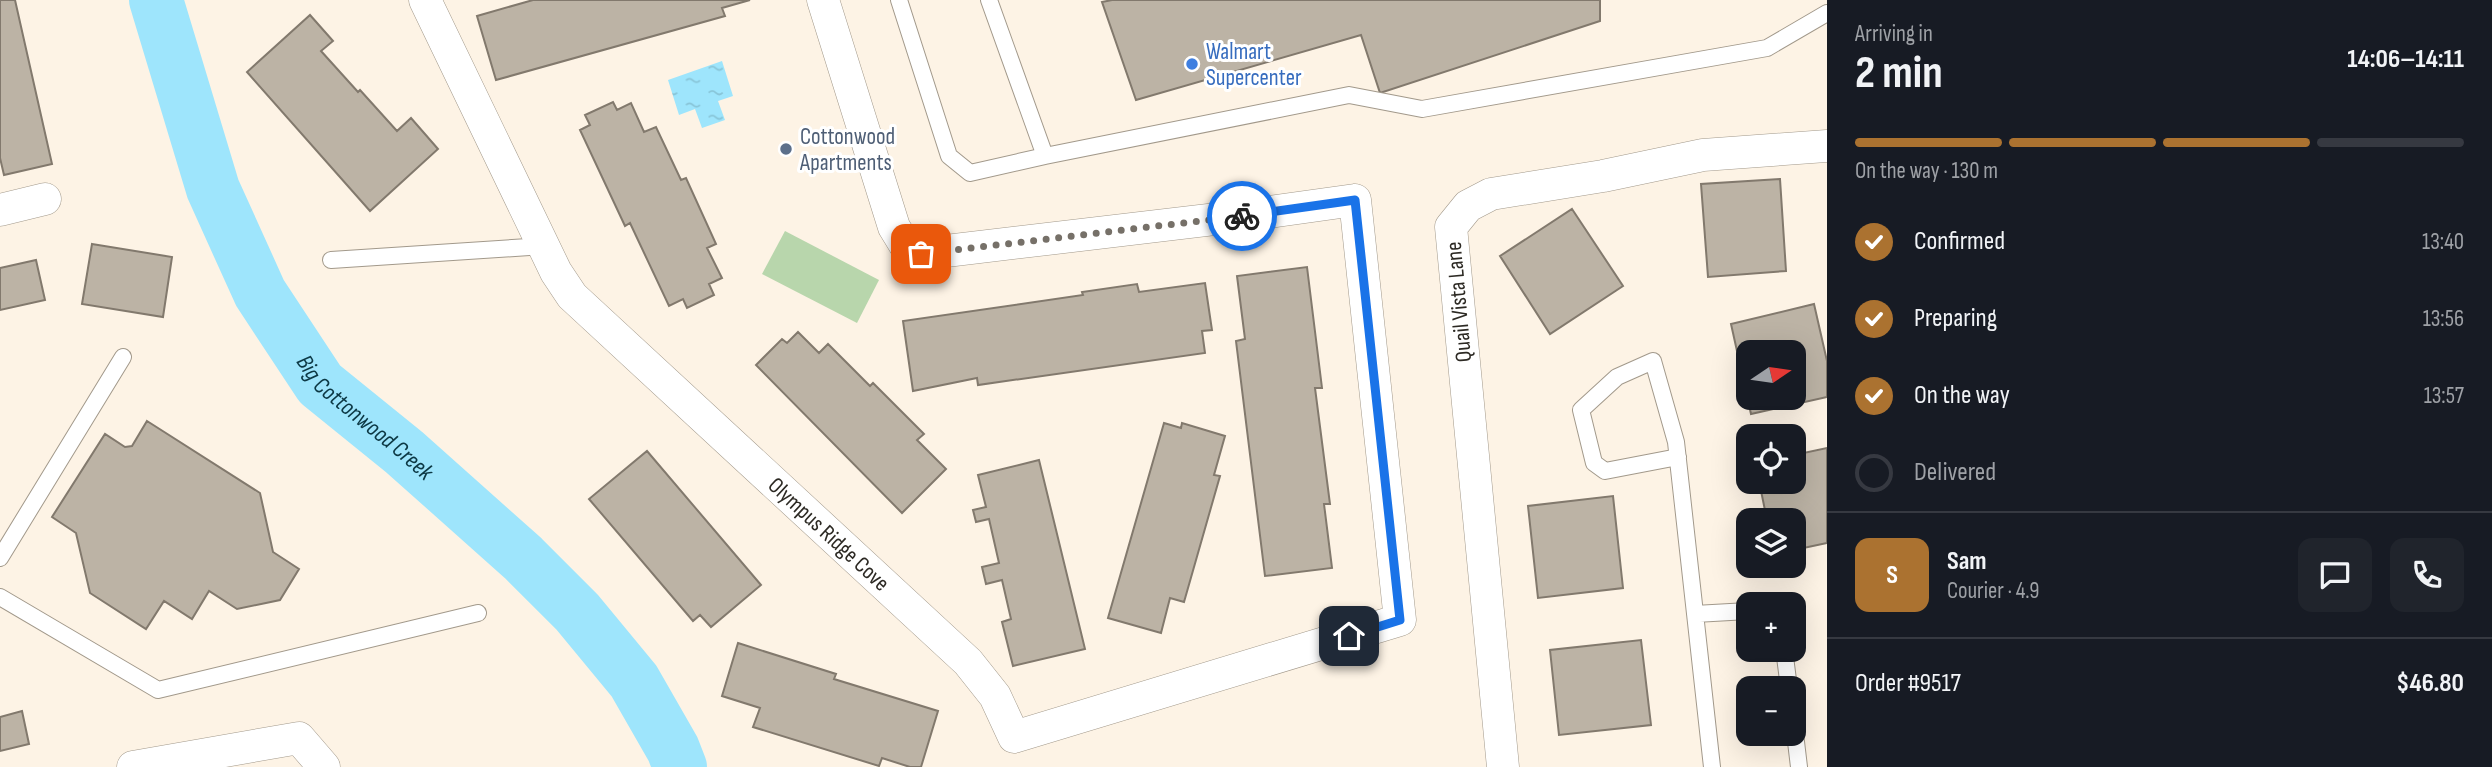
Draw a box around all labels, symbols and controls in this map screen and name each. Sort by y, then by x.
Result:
text: Arriving in [1855,20,1933,48]
place label: Walmart Supercenter [1206,38,1302,92]
text: 14:06–14:11 [2347,44,2464,75]
text: 2 min [1855,46,1943,101]
marker: Walmart Supercenter [1184,56,1200,72]
place label: Cottonwood Apartments [799,123,895,177]
marker: Cottonwood Apartments [778,141,794,157]
text: On the way · 130 m [1855,157,1998,185]
courier [1207,181,1277,251]
icon: bike [1223,197,1261,235]
icon: check [1855,223,1893,261]
pin [891,224,951,284]
text: Confirmed [1914,226,2005,257]
text: 13:40 [2422,228,2464,256]
icon: bag [902,235,940,273]
street label: Quail Vista Lane [1440,241,1478,363]
icon: check [1855,300,1893,338]
text: Preparing [1914,303,1997,334]
text: 13:56 [2423,305,2464,333]
north arrow [1736,340,1806,410]
map controls [1736,340,1806,746]
water label: Big Cottonwood Creek [290,349,440,487]
icon: check [1855,377,1893,415]
text: On the way [1914,380,2010,411]
text: 13:57 [2424,382,2464,410]
button: locate [1736,424,1806,494]
text: Delivered [1914,457,1996,488]
street label: Olympus Ridge Cove [762,472,895,597]
button: layers [1736,508,1806,578]
button: chat [2298,538,2372,612]
button: phone [2390,538,2464,612]
text: Sam [1947,546,1987,577]
text: S [1886,560,1898,591]
text: Courier · 4.9 [1947,577,2039,605]
button: + [1736,592,1806,662]
pin [1319,606,1379,666]
icon: home [1330,617,1368,655]
text: Order #9517 [1855,668,1961,699]
text: $46.80 [2396,668,2464,699]
button: − [1736,676,1806,746]

